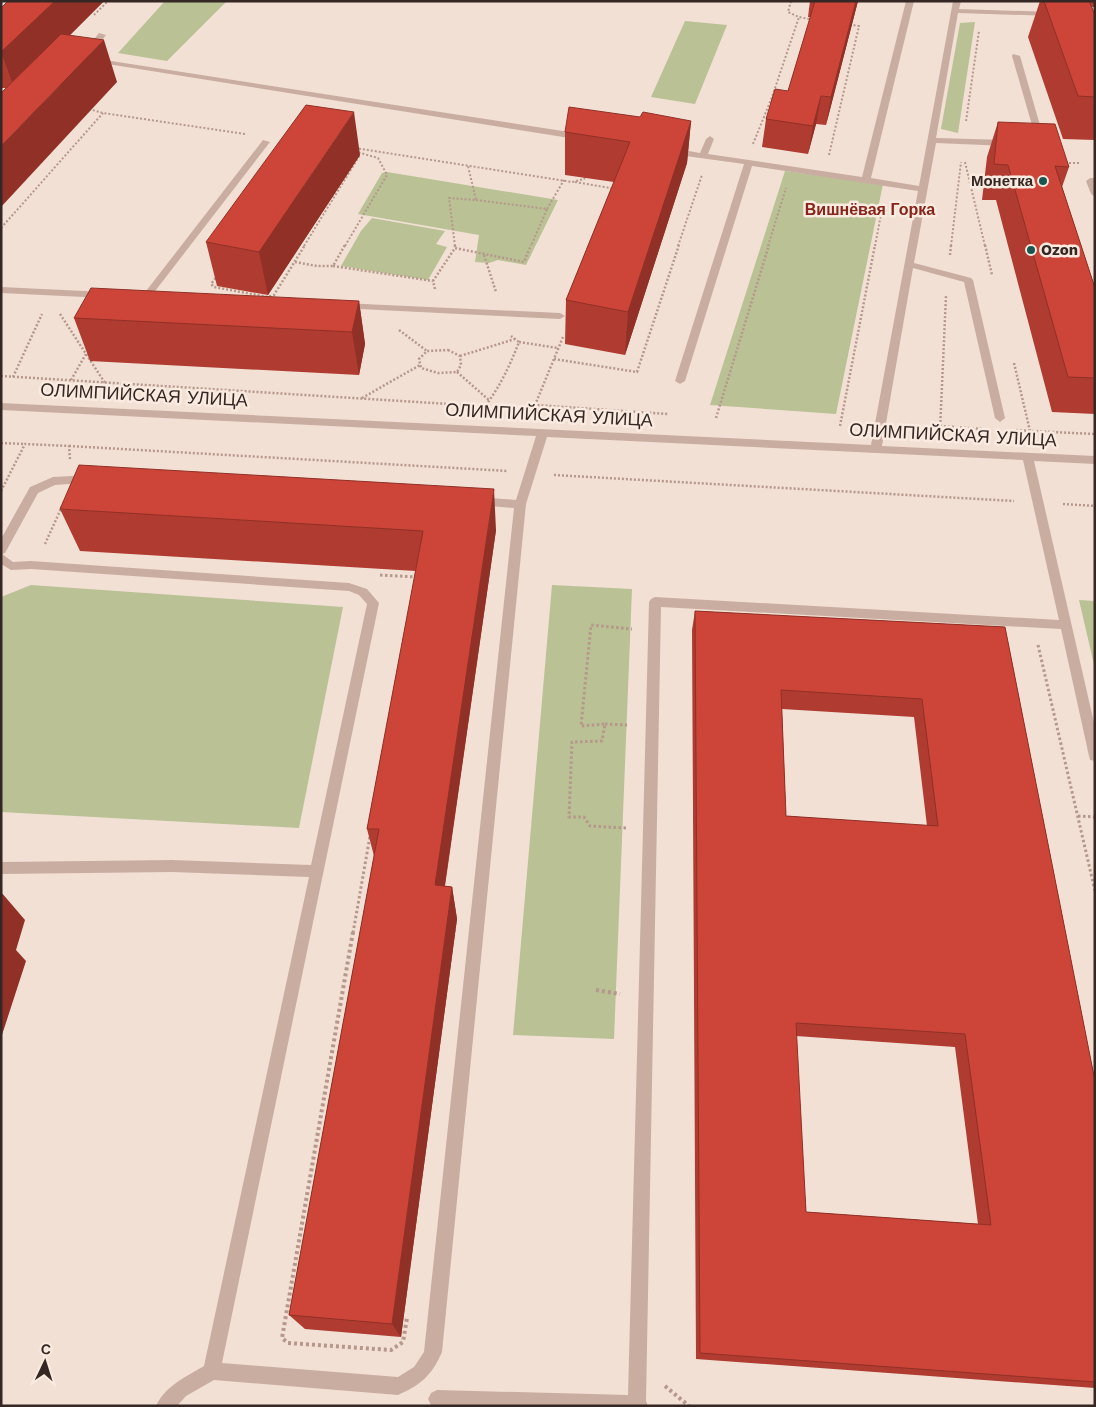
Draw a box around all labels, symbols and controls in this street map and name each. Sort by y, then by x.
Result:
place label: Монетка [971,172,1034,190]
marker: Монетка [1037,175,1049,187]
district label: Вишнёвая Горка [805,200,935,219]
place label: Ozon [1041,241,1078,259]
marker: Ozon [1025,244,1037,256]
street label: ОЛИМПИЙСКАЯ УЛИЦА [40,379,248,410]
street label: ОЛИМПИЙСКАЯ УЛИЦА [445,399,653,430]
street label: ОЛИМПИЙСКАЯ УЛИЦА [849,419,1057,450]
north arrow [20,1337,70,1387]
text: С [40,1341,52,1357]

